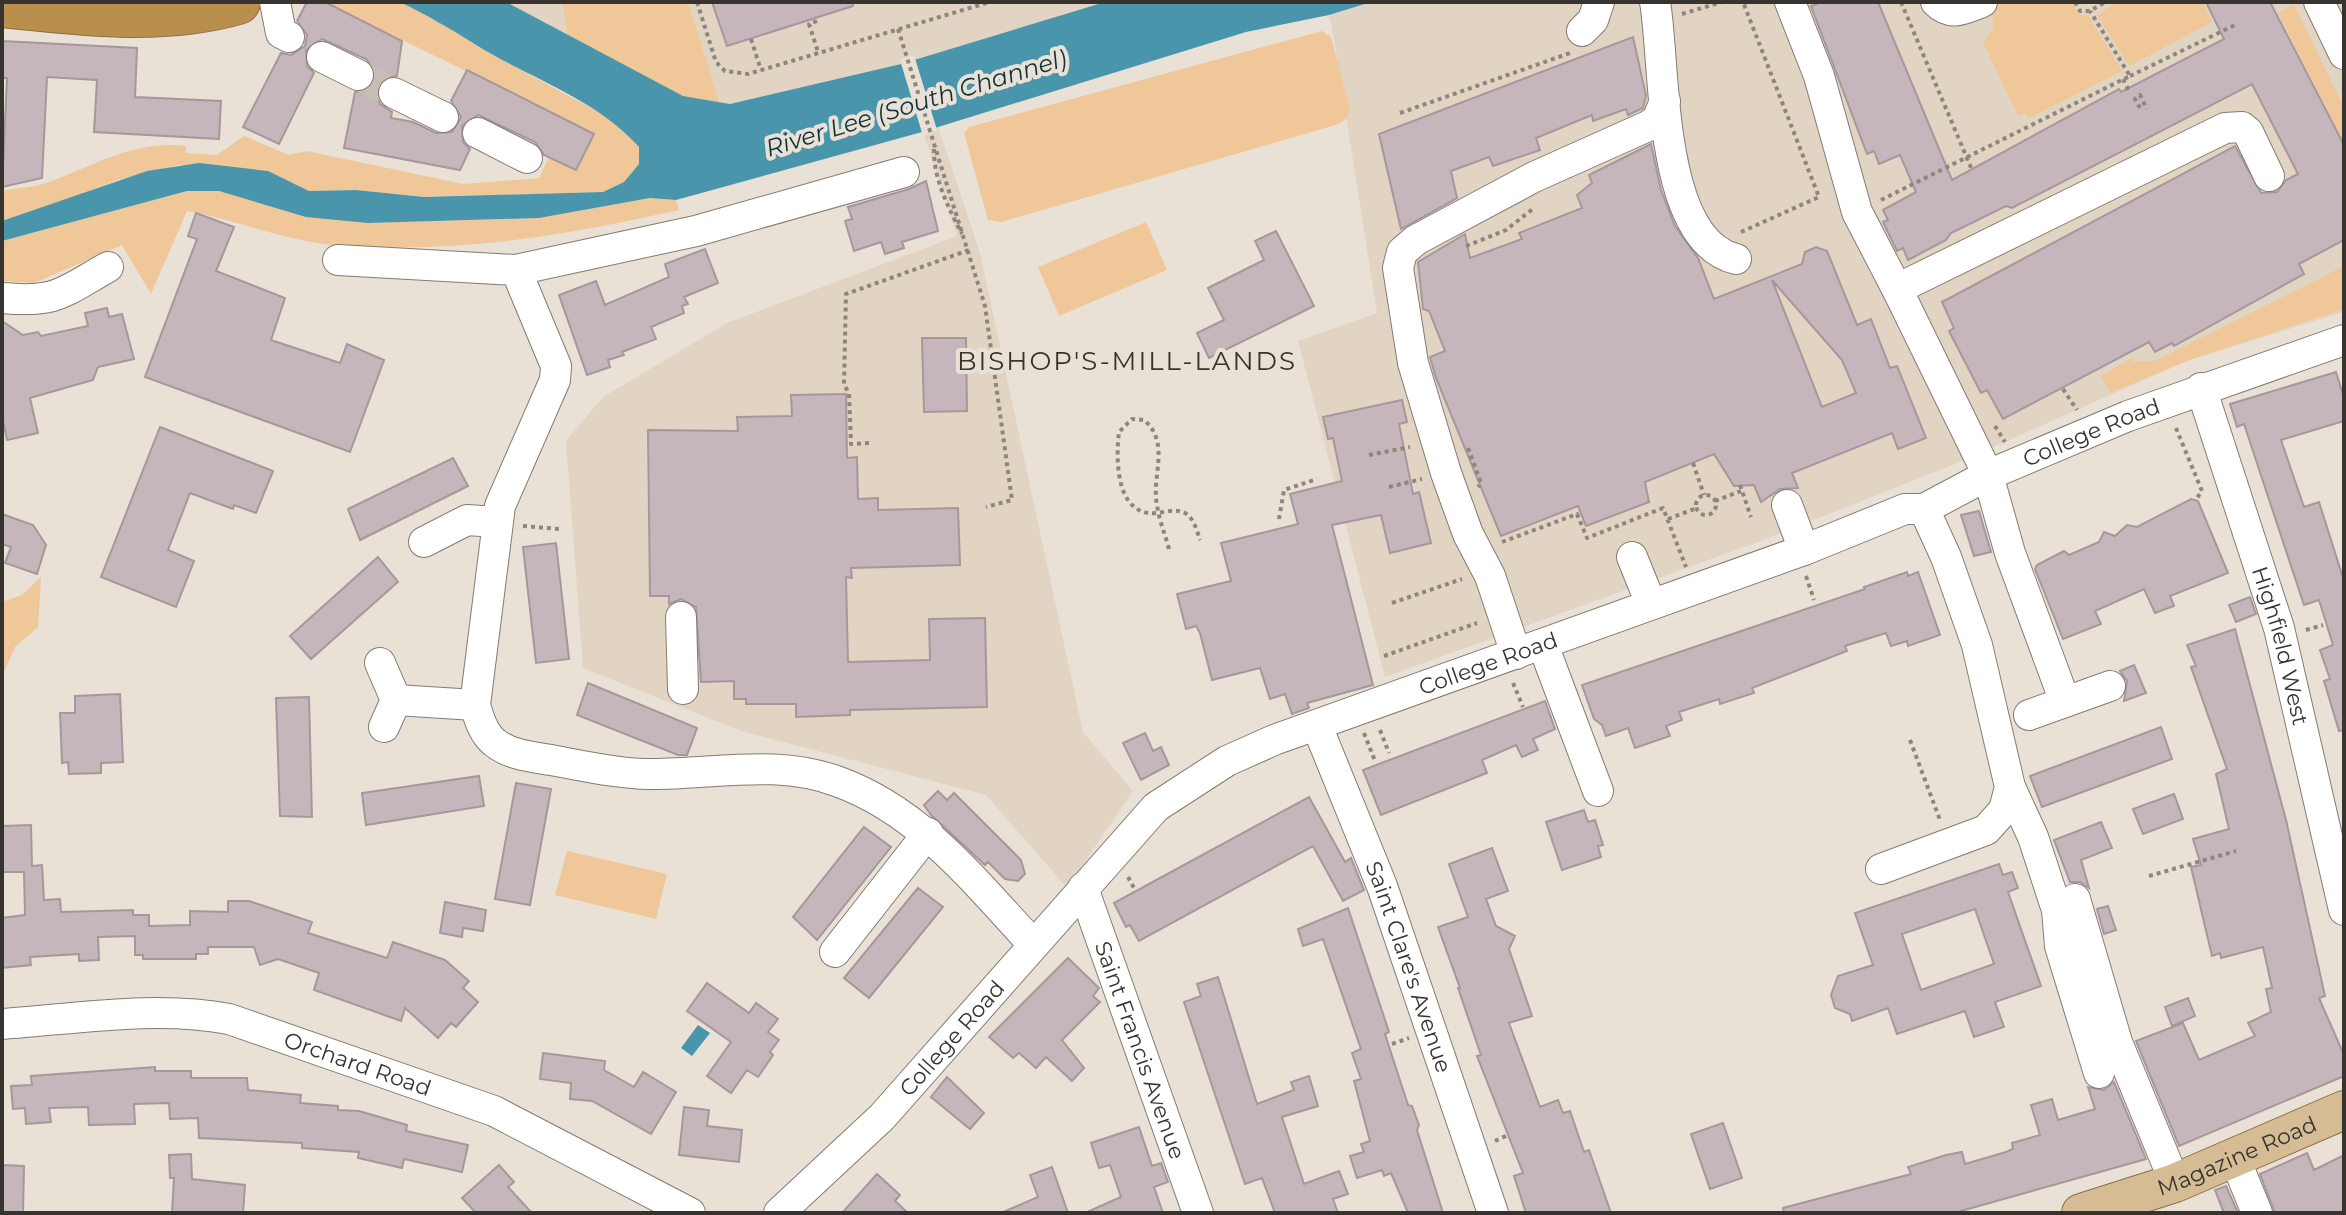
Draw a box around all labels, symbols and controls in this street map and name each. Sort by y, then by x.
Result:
water label: River Lee (South Channel) [762,43,1070,163]
district label: BISHOP'S-MILL-LANDS [957,345,1297,377]
street label: College Road [2019,392,2163,472]
street label: Highfield West [2246,563,2314,728]
street label: College Road [1415,626,1561,701]
street label: Saint Clare's Avenue [1360,857,1458,1076]
street label: Saint Francis Avenue [1089,938,1191,1163]
street label: College Road [893,975,1010,1102]
street label: Orchard Road [281,1026,435,1102]
street label: Magazine Road [2154,1110,2321,1201]

